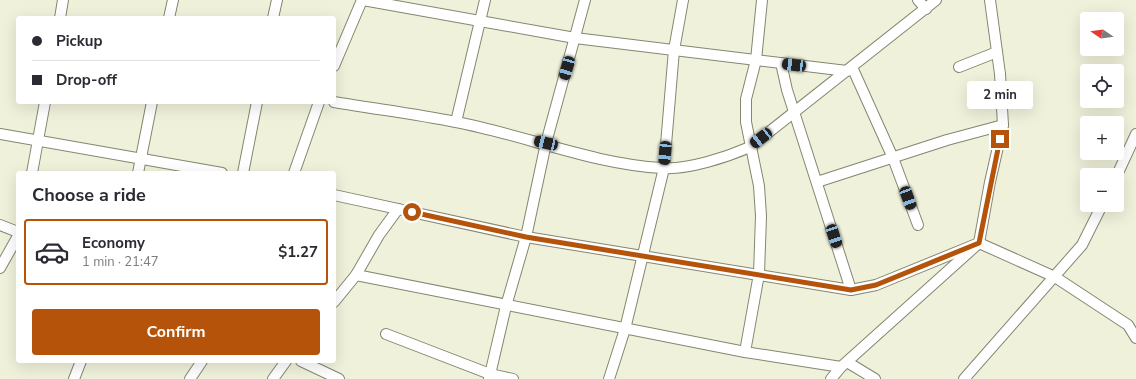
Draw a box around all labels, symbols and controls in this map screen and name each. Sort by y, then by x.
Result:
north arrow [1080,12,1124,56]
map controls [1080,12,1124,212]
text: Pickup [56,31,102,51]
car [558,55,576,81]
car [781,58,807,72]
button: locate [1080,64,1124,108]
text: Drop-off [56,70,117,90]
callout: 2 min [967,81,1033,109]
text: 2 min [983,86,1017,104]
button: + [1080,116,1124,160]
car [748,126,774,150]
route end [991,130,1009,148]
car [533,134,559,152]
car [658,141,672,165]
button: − [1080,168,1124,212]
text: Choose a ride [32,183,146,207]
car [898,185,918,211]
route start [403,203,421,221]
car [825,223,843,249]
text: Economy [82,233,145,253]
icon: car [34,234,70,270]
text: $1.27 [278,242,318,262]
text: 1 min · 21:47 [82,253,158,271]
button: Confirm [32,309,320,355]

